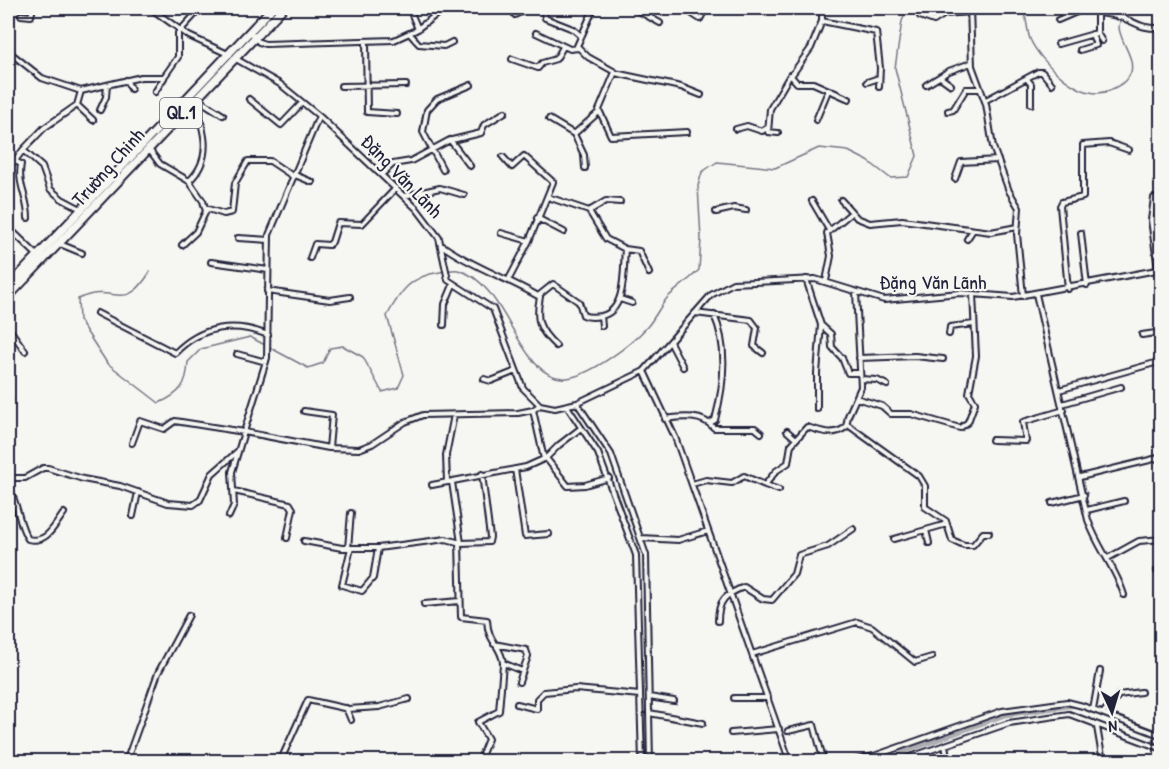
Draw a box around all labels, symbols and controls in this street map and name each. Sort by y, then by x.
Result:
road number: QL.1 [160,98,202,128]
street label: Trường Chinh [65,122,150,212]
street label: Đặng Văn Lãnh [356,128,449,223]
street label: Đặng Văn Lãnh [880,268,986,295]
north arrow [1082,682,1142,742]
text: N [1108,716,1118,738]

